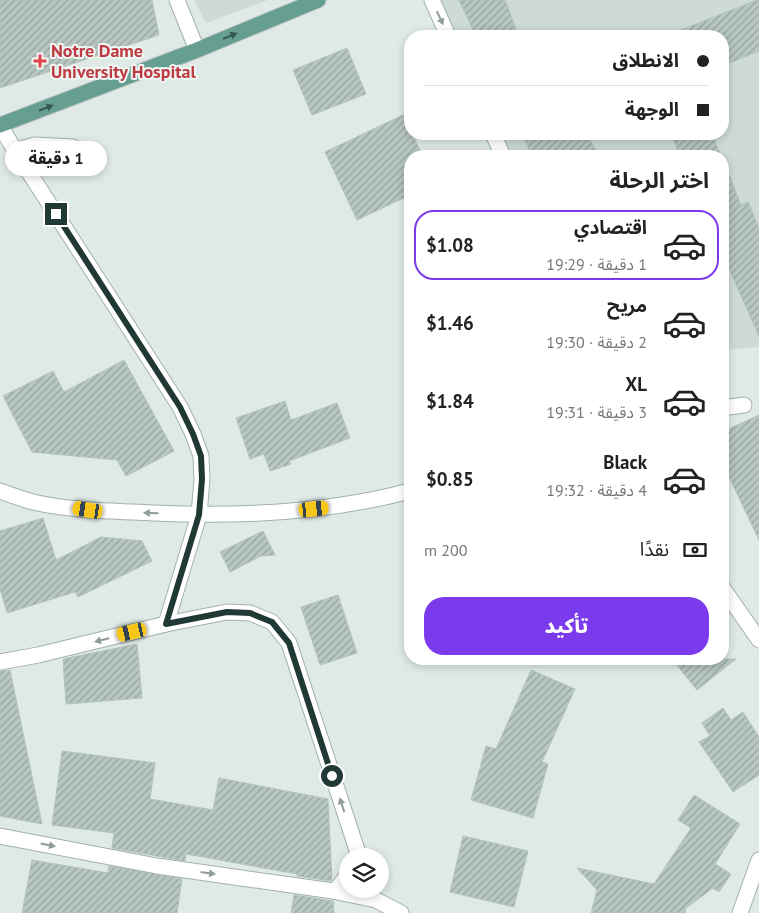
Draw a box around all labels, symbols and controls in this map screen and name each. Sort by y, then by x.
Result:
one-way arrow [436,11,444,25]
one-way arrow [223,32,237,40]
place label: Notre Dame University Hospital [51,39,196,83]
text: الانطلاق [613,48,679,72]
marker: Notre Dame University Hospital [33,54,47,68]
text: الوجهة [625,97,679,121]
one-way arrow [38,104,53,111]
callout: 1 دقيقة [5,142,107,176]
text: 1 دقيقة [29,148,83,168]
text: اختر الرحلة [609,166,709,194]
route end [45,203,67,225]
text: اقتصادي [574,215,647,239]
icon: car [662,223,707,268]
text: $1.08 [426,233,474,257]
text: 1 دقيقة · 19:29 [546,254,647,274]
text: مريح [607,293,647,317]
icon: car [662,301,707,346]
text: $1.46 [426,311,474,335]
text: 2 دقيقة · 19:30 [546,332,647,352]
text: XL [625,372,647,396]
icon: car [662,379,707,424]
text: $1.84 [426,389,474,413]
text: 3 دقيقة · 19:31 [546,402,647,422]
text: Black [603,450,647,474]
icon: car [662,457,707,502]
text: $0.85 [426,467,474,491]
text: 4 دقيقة · 19:32 [546,480,647,500]
car [72,500,103,520]
car [298,500,329,518]
one-way arrow [142,509,158,517]
icon: cash [681,536,709,564]
text: نقدًا [640,537,669,561]
text: 200 m [424,540,467,560]
button: تأكيد [424,597,709,655]
car [115,621,148,643]
one-way arrow [94,636,109,644]
route start [321,765,343,787]
one-way arrow [338,797,346,812]
one-way arrow [40,841,56,849]
map controls [339,848,389,898]
button: layers [339,848,389,898]
one-way arrow [200,869,216,877]

